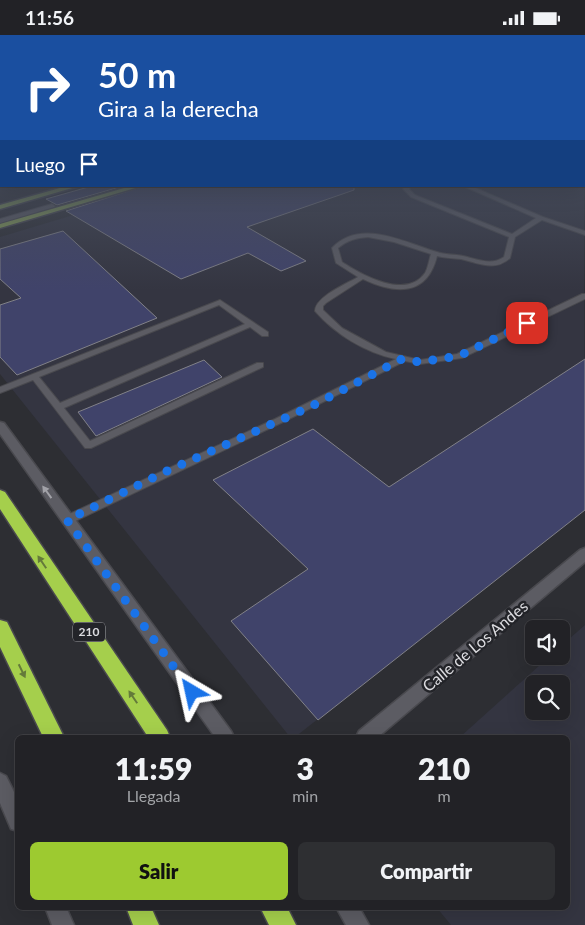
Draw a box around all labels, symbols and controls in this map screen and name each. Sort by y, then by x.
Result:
text: 11:56 [25,6,74,29]
text: 50 m [98,53,176,95]
icon: right [15,55,80,120]
text: Gira a la derecha [98,95,259,122]
icon: arrive [75,150,103,178]
text: Luego [15,153,65,176]
pin [506,302,548,344]
icon: arrive [513,309,541,337]
one-way arrow [42,485,52,499]
one-way arrow [37,555,47,569]
street label: Calle de Los Andes [418,596,531,695]
map controls [525,620,570,720]
button: sound [525,620,570,665]
road number: 210 [73,623,105,641]
one-way arrow [17,664,26,679]
position arrow [165,665,217,717]
button: search [525,675,570,720]
one-way arrow [128,690,137,704]
text: 11:59 [115,750,192,786]
text: 3 [296,750,314,786]
text: 210 [418,750,470,786]
text: Llegada [127,786,180,805]
text: min [292,786,318,805]
text: m [437,786,451,805]
button: Salir [30,842,288,900]
button: Compartir [298,842,555,900]

